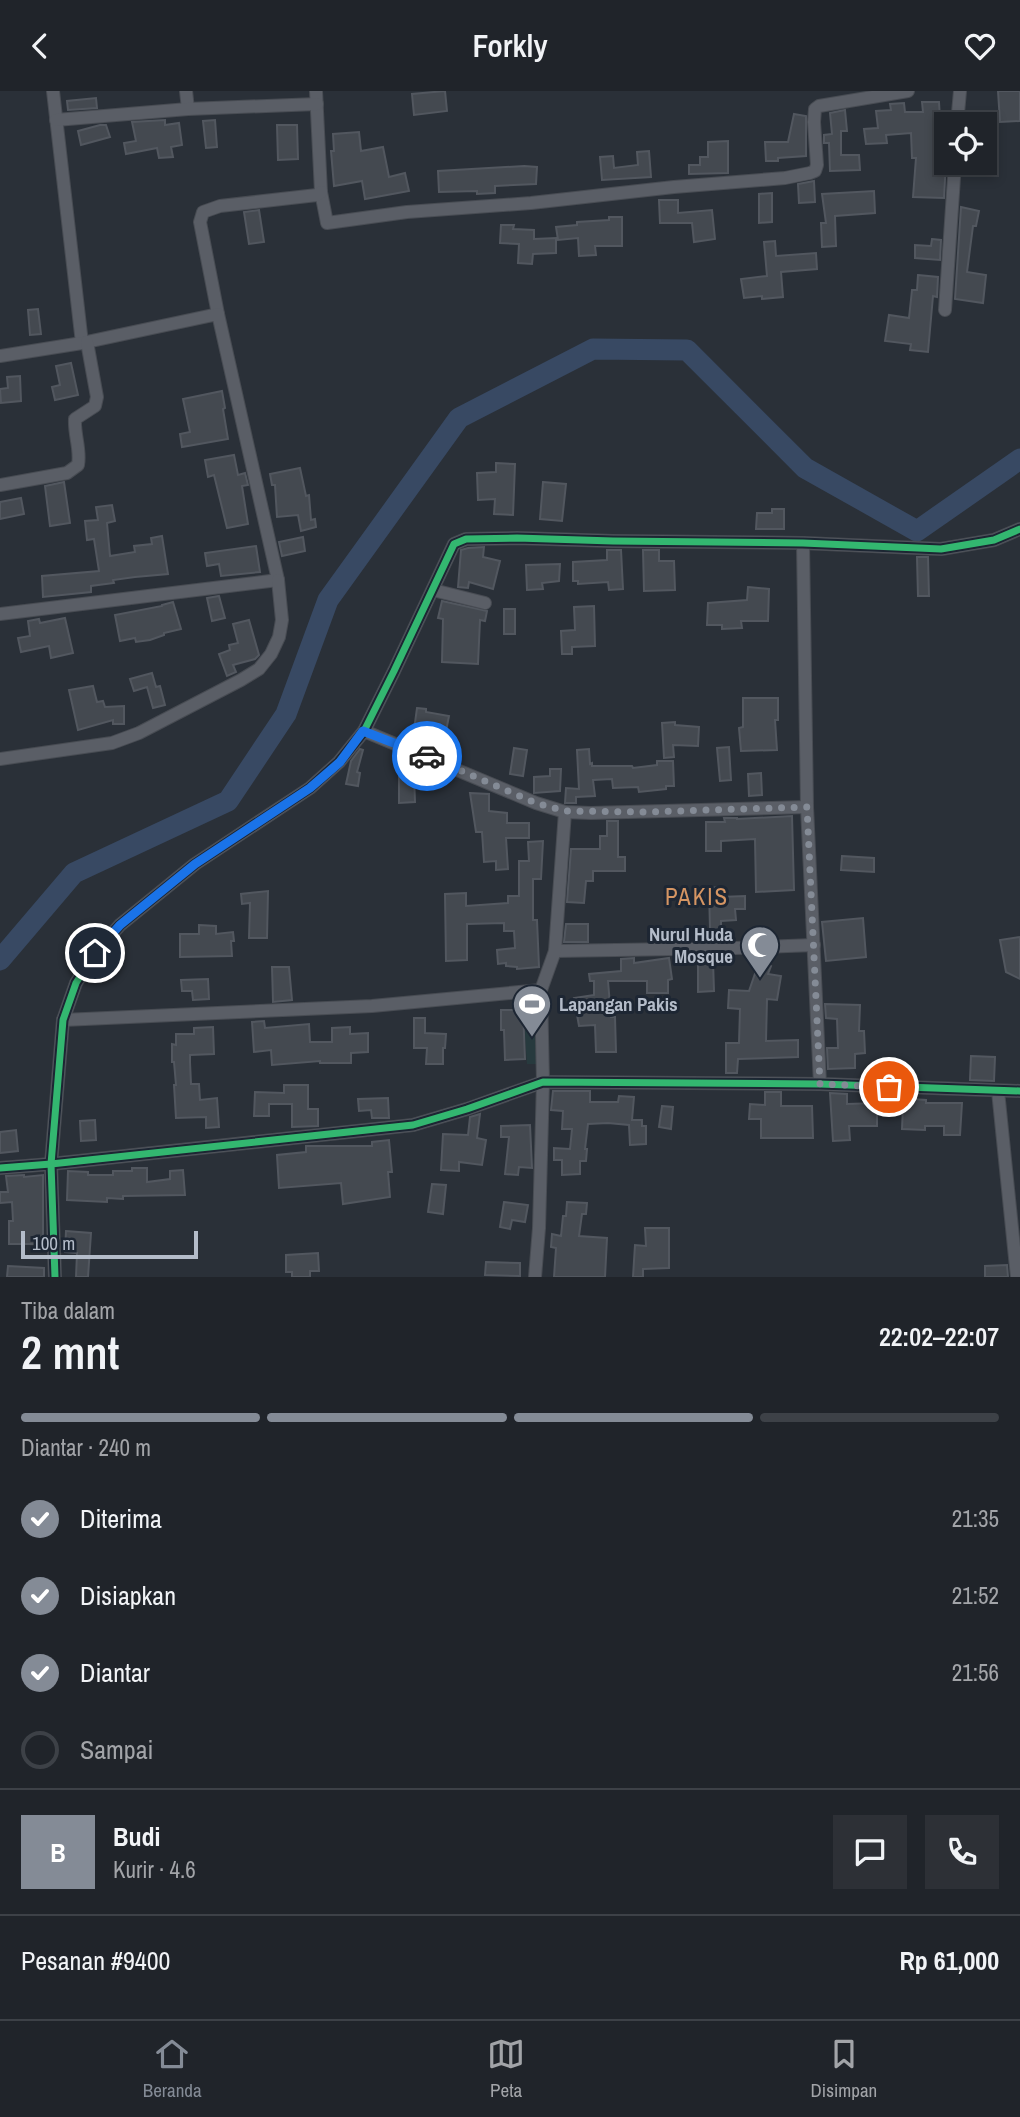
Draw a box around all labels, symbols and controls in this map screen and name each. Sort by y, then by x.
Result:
text: Forkly [473,24,547,67]
icon: back [21,27,59,65]
icon: heart [961,27,999,65]
map controls [934,112,997,175]
button: locate [934,112,997,175]
courier [392,721,462,791]
icon: car [408,737,446,775]
district label: PAKIS [665,881,729,912]
place label: Nurul Huda Mosque [649,921,733,969]
pin [65,923,125,983]
mosque icon: Nurul Huda Mosque [739,924,781,979]
icon: home [76,934,114,972]
sports icon: Lapangan Pakis [511,983,553,1038]
place label: Lapangan Pakis [559,991,678,1017]
pin [859,1057,919,1117]
icon: bag [870,1068,908,1106]
scale bar [21,1228,198,1260]
text: 100 m [32,1230,75,1256]
text: Tiba dalam [21,1295,115,1326]
text: 22:02–22:07 [879,1319,999,1354]
text: 2 mnt [21,1321,120,1383]
text: Diantar · 240 m [21,1432,151,1463]
icon: check [21,1500,59,1538]
text: Diterima [80,1501,162,1536]
text: 21:35 [952,1503,999,1534]
icon: check [21,1577,59,1615]
text: Disiapkan [80,1578,176,1613]
text: 21:52 [952,1580,999,1611]
icon: check [21,1654,59,1692]
text: Diantar [80,1655,150,1690]
text: 21:56 [952,1657,999,1688]
text: Sampai [80,1732,153,1767]
button: chat [833,1815,907,1889]
button: phone [925,1815,999,1889]
text: Budi [113,1819,160,1854]
text: B [50,1835,66,1870]
text: Kurir · 4.6 [113,1854,196,1885]
text: Pesanan #9400 [21,1943,170,1978]
text: Rp 61,000 [899,1943,999,1978]
tab: Beranda [143,2035,202,2103]
tab: Peta [487,2035,525,2103]
tab: Disimpan [811,2035,877,2103]

